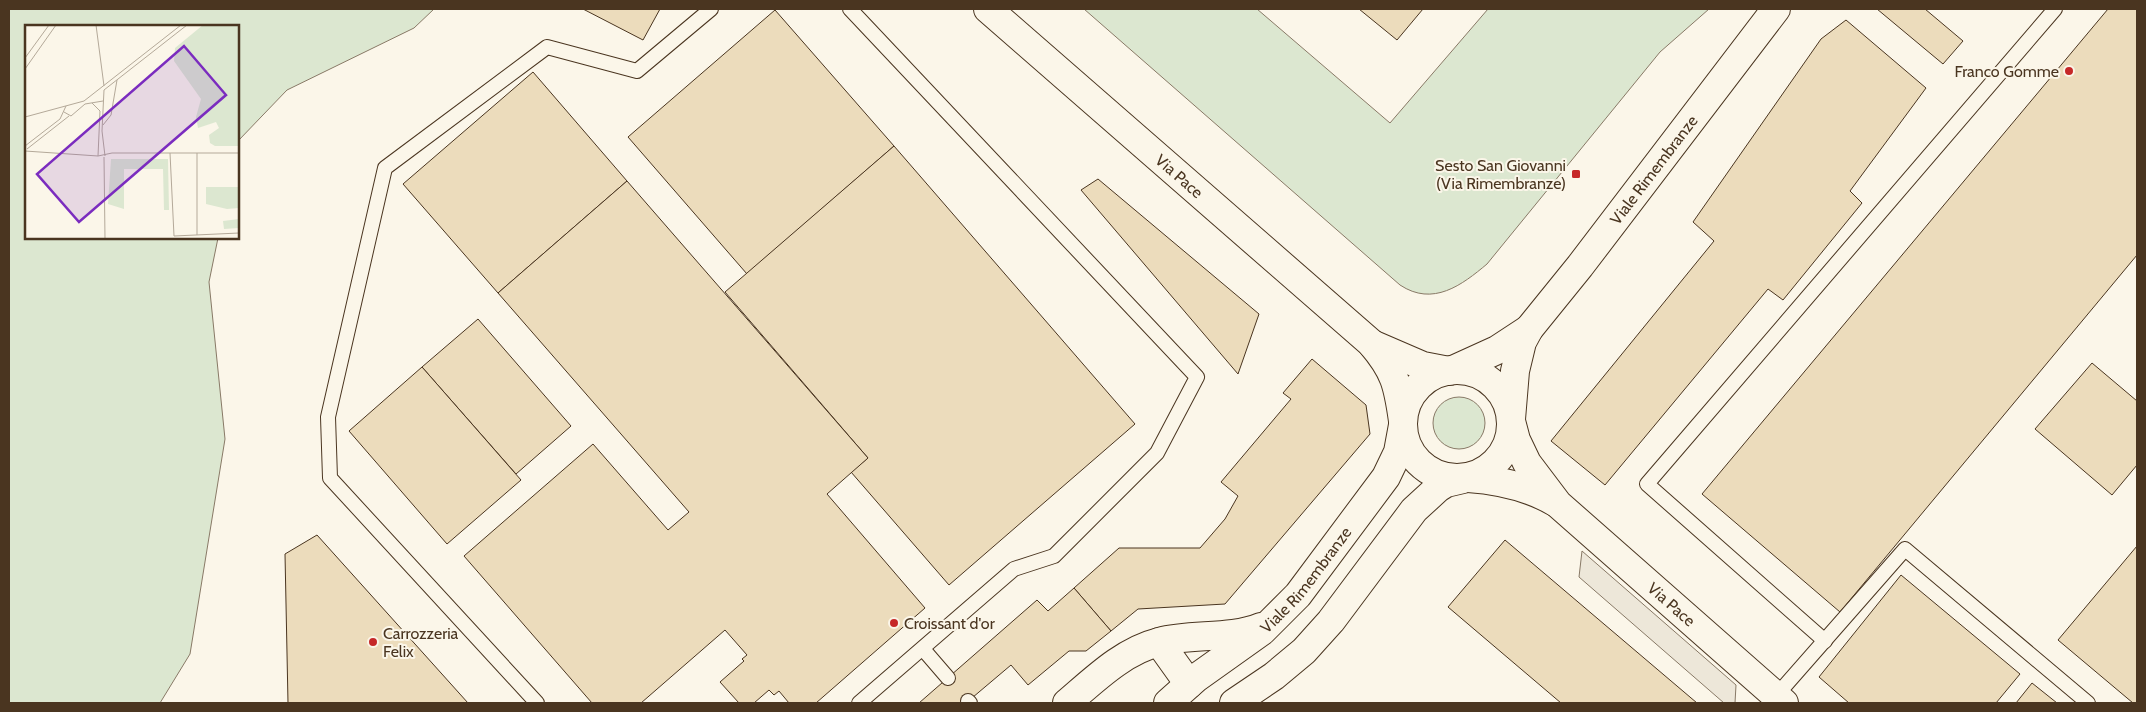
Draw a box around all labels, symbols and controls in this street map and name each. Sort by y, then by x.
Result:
inset map [25,25,239,239]
place label: Franco Gomme [1955,62,2059,81]
marker: Franco Gomme [2063,65,2075,77]
street label: Viale Rimembranze [1606,111,1701,228]
street label: Via Pace [1152,150,1207,202]
place label: Sesto San Giovanni (Via Rimembranze) [1435,156,1566,193]
marker: Sesto San Giovanni (Via Rimembranze) [1570,168,1582,180]
street label: Viale Rimembranze [1256,523,1355,637]
street label: Via Pace [1644,578,1699,630]
place label: Croissant d'or [904,614,996,633]
marker: Croissant d'or [888,617,900,629]
place label: Carrozzeria Felix [383,624,459,661]
marker: Carrozzeria Felix [367,636,379,648]

